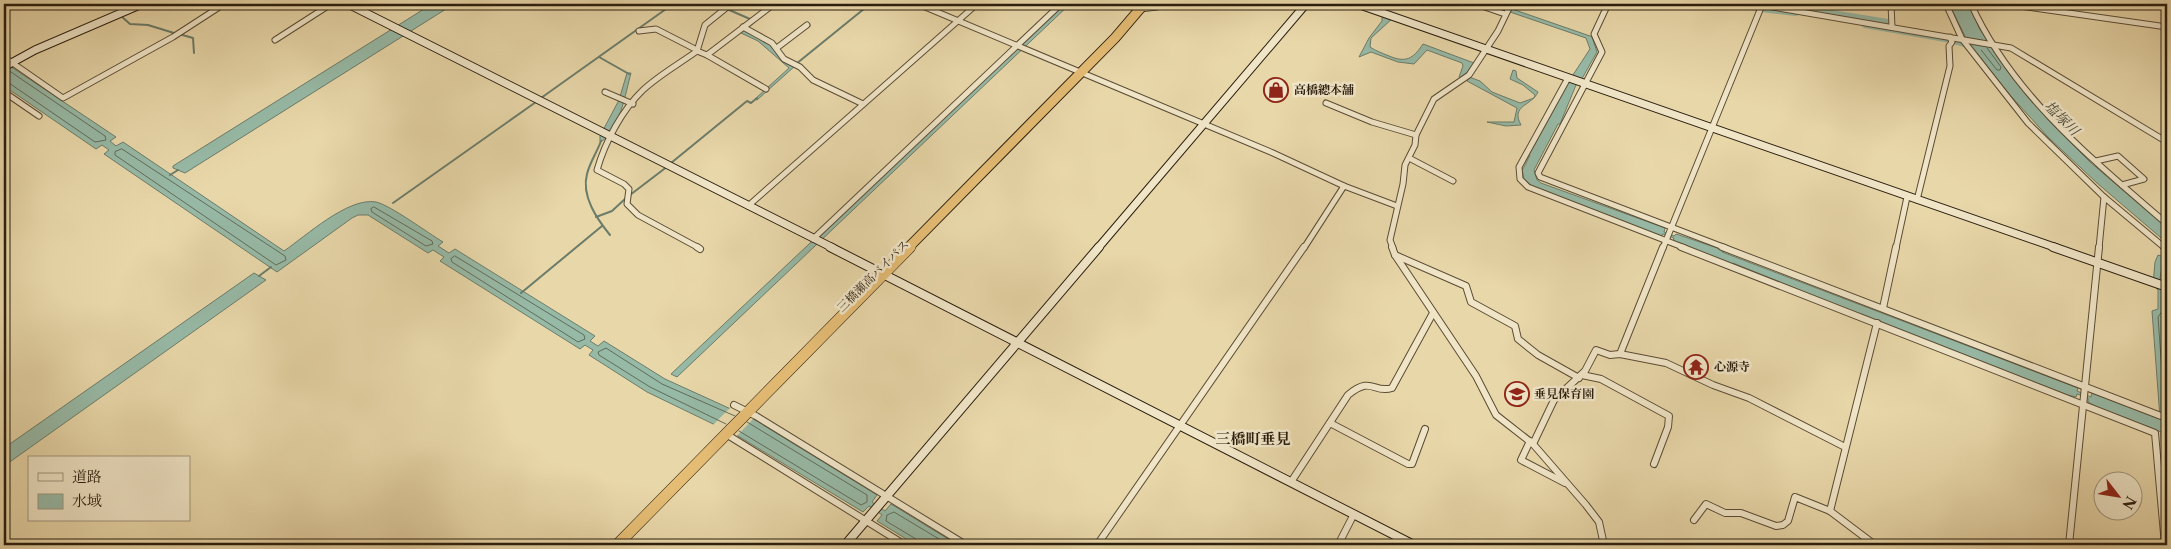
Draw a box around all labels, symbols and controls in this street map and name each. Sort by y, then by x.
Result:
shop icon: 高橋總本舗 [1263,77,1289,103]
place label: 高橋總本舗 [1294,82,1354,97]
water label: 塩塚川 [2041,97,2085,141]
street label: 三橋瀬高バイパス [833,236,912,315]
temple icon: 心源寺 [1683,354,1709,380]
place label: 心源寺 [1714,359,1750,374]
school or university icon: 垂見保育園 [1504,381,1530,407]
place label: 垂見保育園 [1534,386,1594,401]
district label: 三橋町垂見 [1215,429,1291,448]
legend [28,456,190,522]
text: 道路 [72,467,102,486]
north arrow [2094,472,2144,522]
text: 水域 [72,491,102,510]
text: N [2118,493,2140,513]

